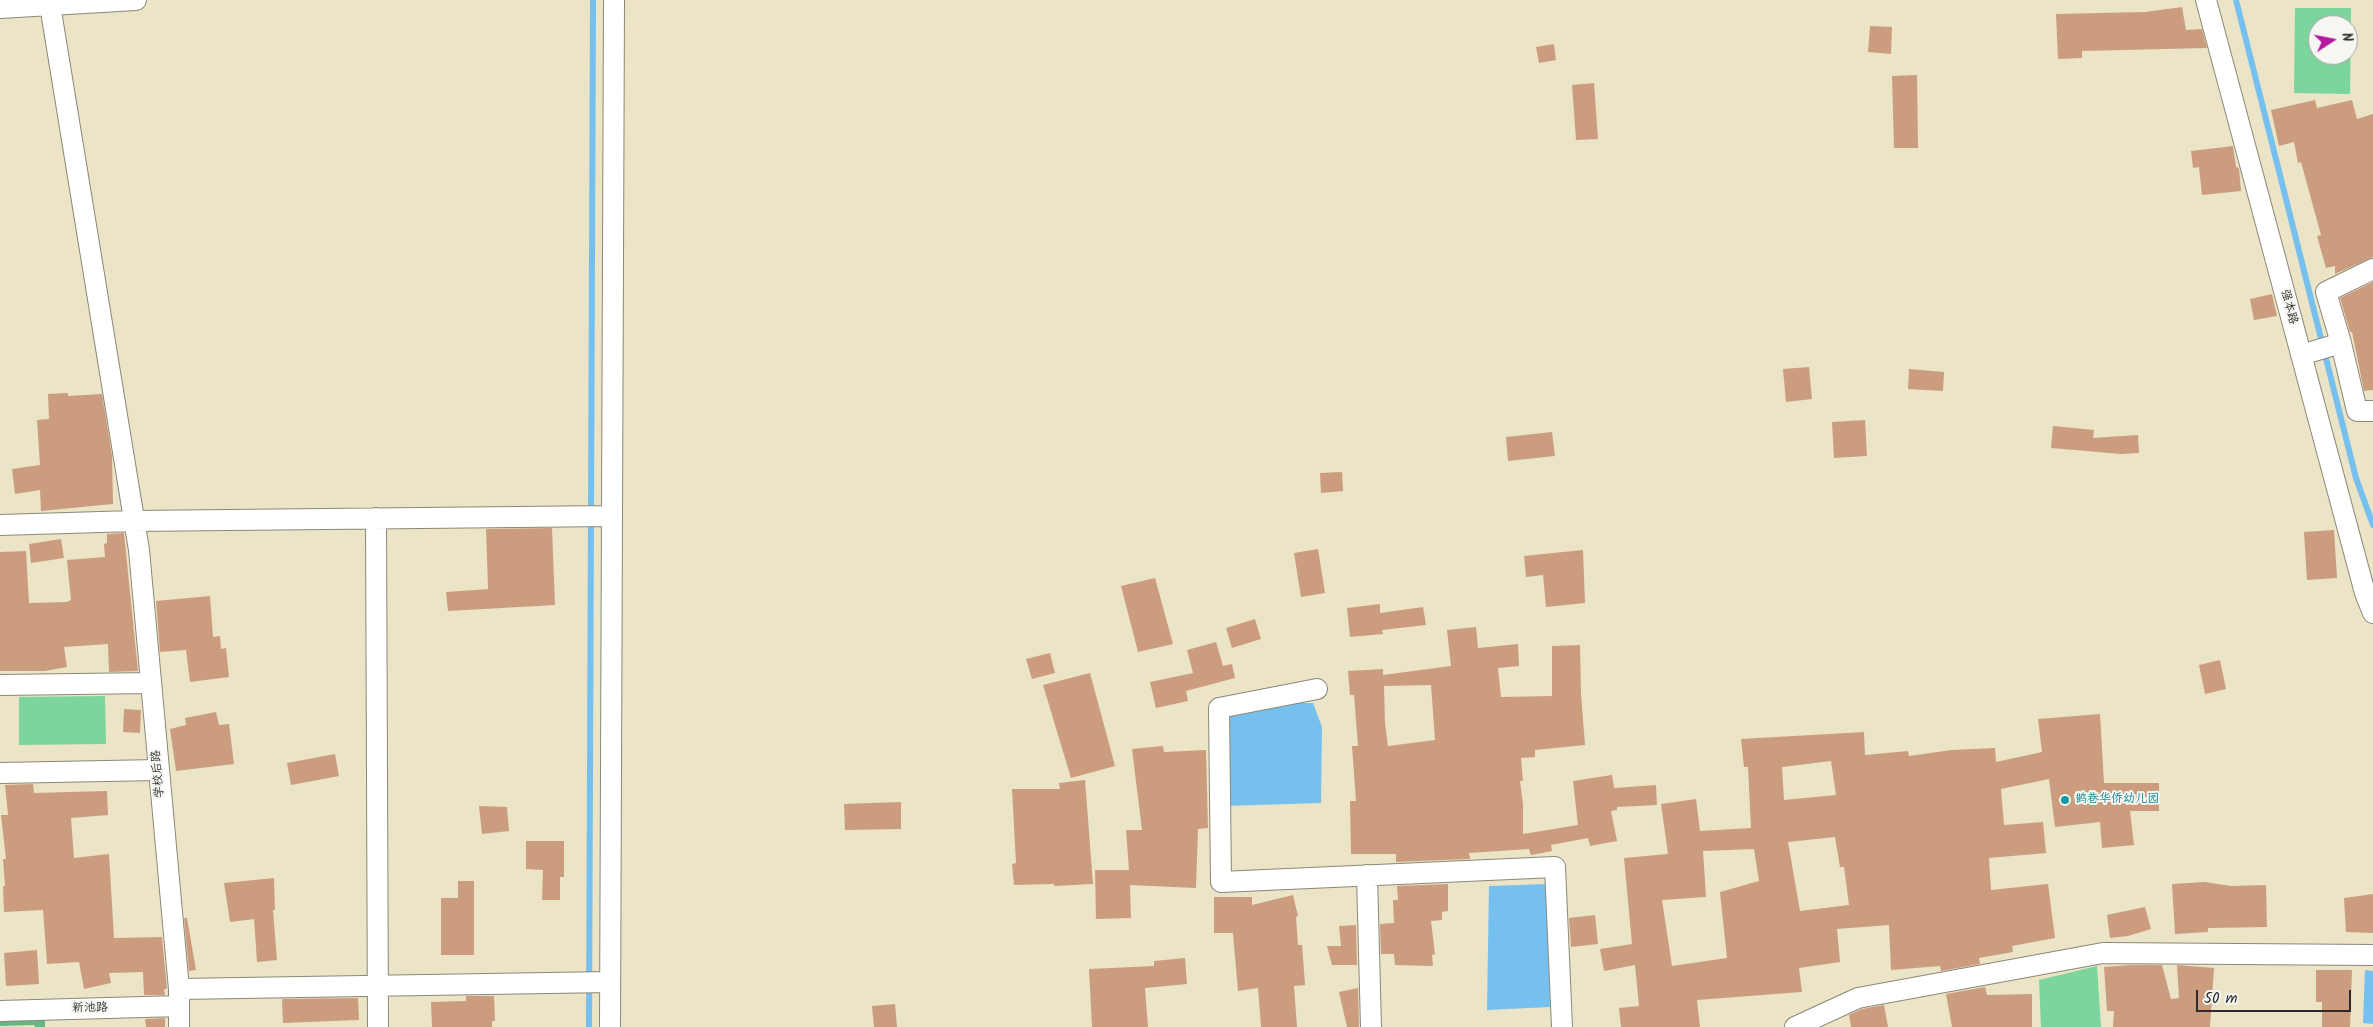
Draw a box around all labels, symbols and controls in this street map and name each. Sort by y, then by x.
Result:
north arrow [2308,15,2358,65]
text: N [2335,31,2358,44]
street label: 强本路 [2276,288,2300,326]
street label: 学校后路 [150,749,168,799]
place label: 鹊巷华侨幼儿园 [2075,793,2159,807]
marker: 鹊巷华侨幼儿园 [2059,794,2071,806]
scale bar [2198,980,2353,1012]
text: 50 m [2204,987,2238,1011]
street label: 新池路 [72,1001,108,1017]

